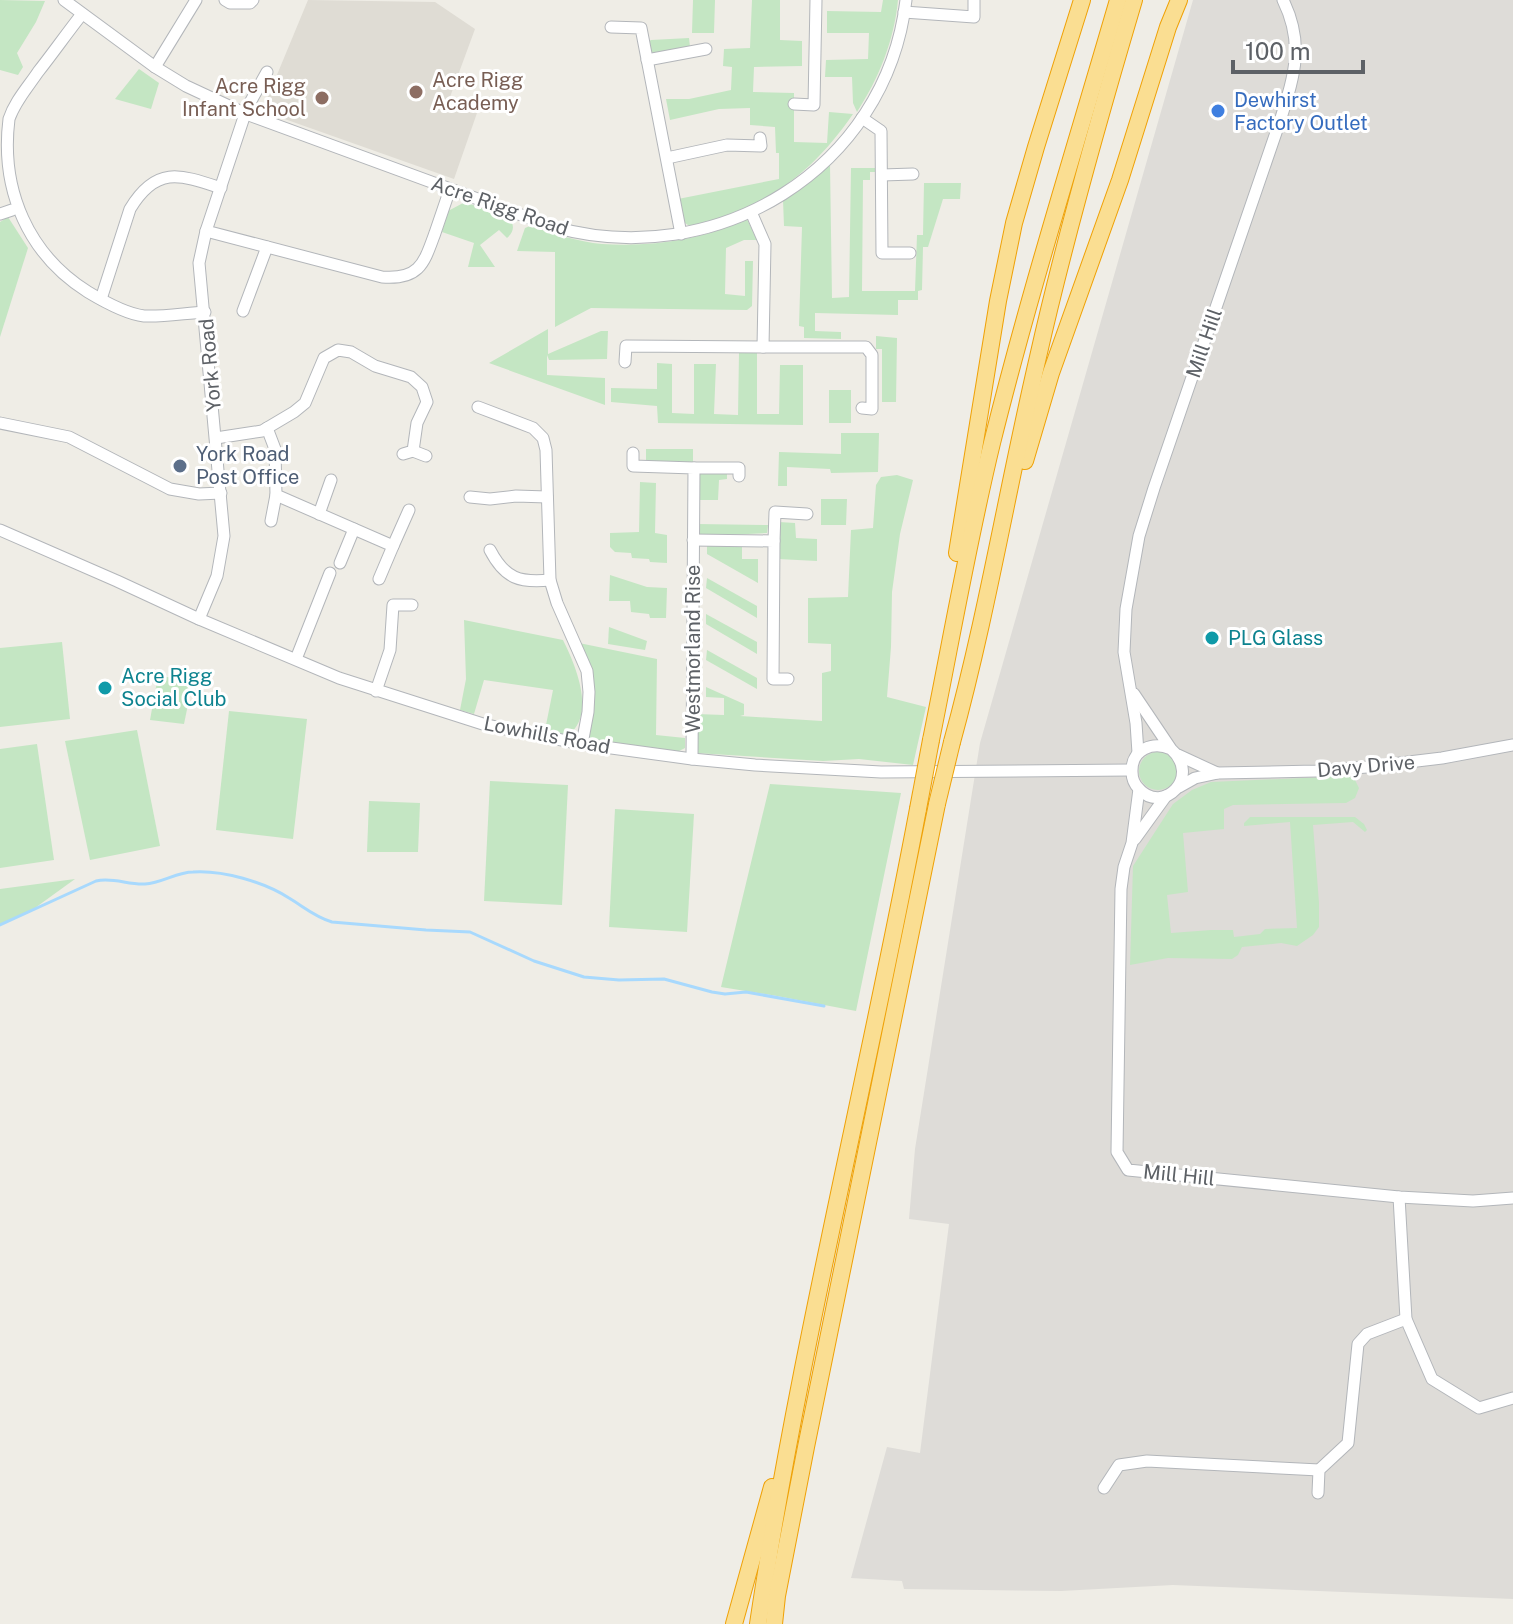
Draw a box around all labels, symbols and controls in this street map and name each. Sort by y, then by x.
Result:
scale bar [1233,24,1363,74]
text: 100 m [1245,37,1311,65]
place label: Acre Rigg Academy [432,68,523,115]
place label: Acre Rigg Infant School [182,74,306,121]
marker: Acre Rigg Academy [407,83,425,101]
place label: Dewhirst Factory Outlet [1234,88,1368,135]
marker: Acre Rigg Infant School [313,89,331,107]
marker: Dewhirst Factory Outlet [1209,102,1227,120]
street label: Acre Rigg Road [428,171,572,241]
street label: Mill Hill [1181,305,1227,381]
street label: York Road [194,317,226,413]
place label: York Road Post Office [196,442,299,489]
marker: York Road Post Office [171,457,189,475]
street label: Westmorland Rise [681,565,705,733]
place label: PLG Glass [1228,626,1323,650]
marker: PLG Glass [1203,629,1221,647]
place label: Acre Rigg Social Club [121,664,227,711]
marker: Acre Rigg Social Club [96,679,114,697]
street label: Lowhills Road [482,711,612,759]
street label: Davy Drive [1316,750,1416,782]
street label: Mill Hill [1142,1159,1216,1191]

